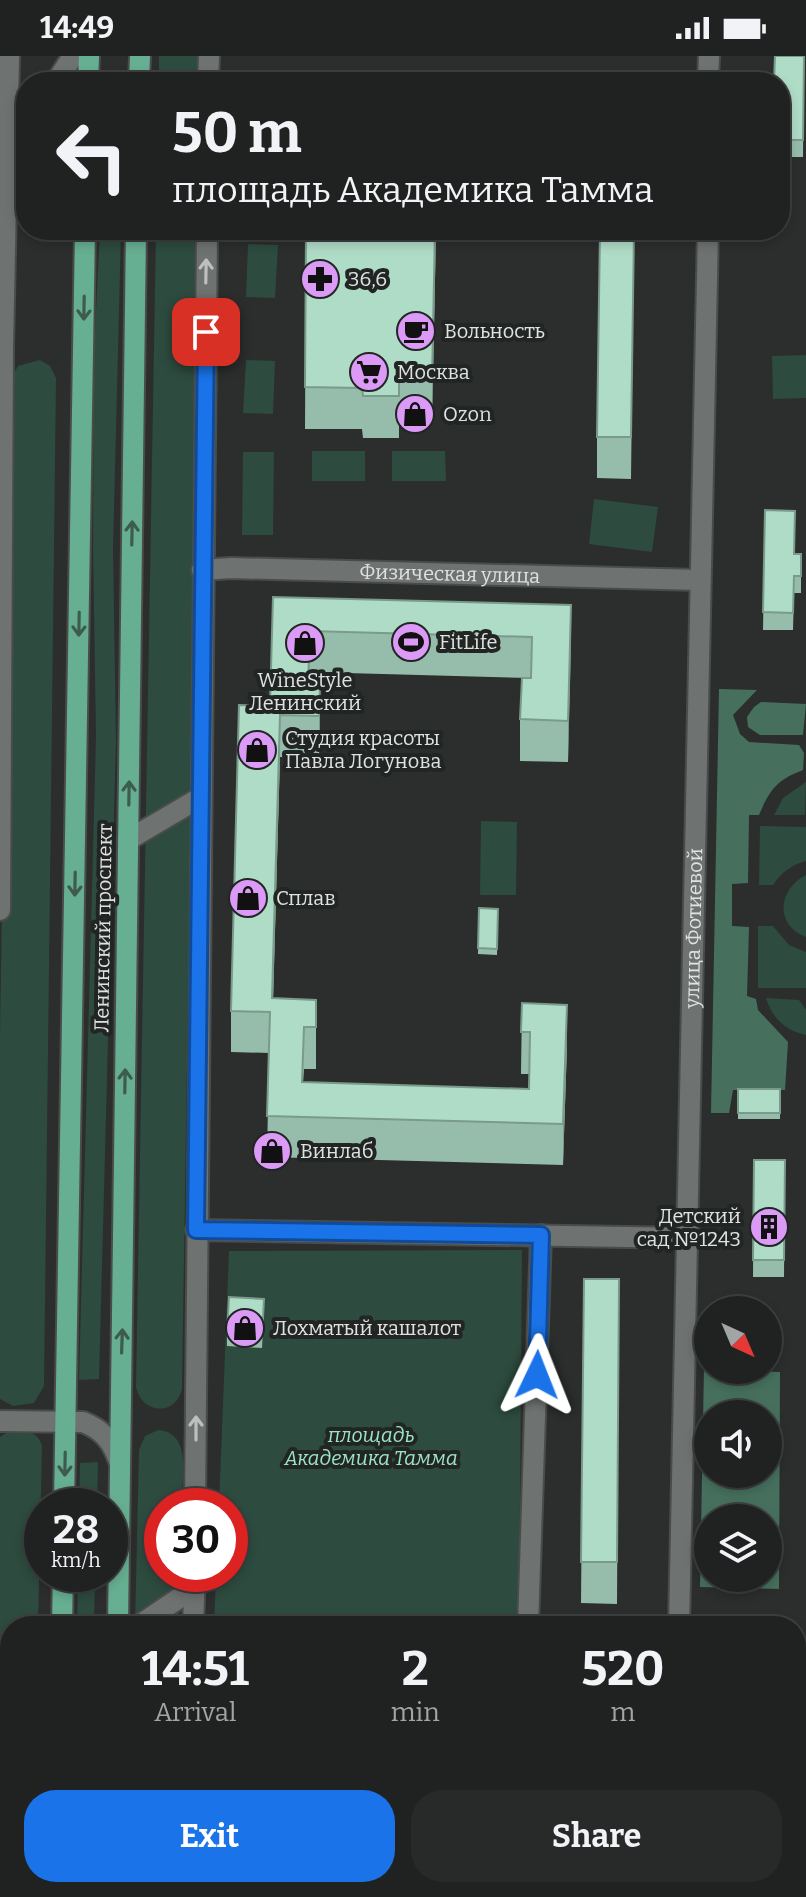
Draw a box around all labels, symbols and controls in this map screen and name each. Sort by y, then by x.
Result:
text: 14:49 [40,10,114,46]
text: 50 m [172,100,302,167]
icon: left [40,104,144,208]
text: площадь Академика Тамма [172,168,654,212]
one-way arrow [199,258,214,285]
pharmacy icon: 36,6 [299,258,341,300]
place label: 36,6 [348,267,387,291]
one-way arrow [76,294,91,321]
pin [172,298,240,366]
icon: arrive [184,310,228,354]
cafe icon: Вольность [395,310,437,352]
place label: Вольность [444,319,545,343]
supermarket icon: Москва [348,351,390,393]
place label: Москва [397,360,470,384]
shop icon: Ozon [394,393,436,435]
place label: Ozon [443,402,492,426]
one-way arrow [124,520,139,547]
street label: Физическая улица [359,559,541,588]
one-way arrow [71,610,87,637]
sports icon: FitLife [390,621,432,663]
shop icon: WineStyle Ленинский [284,622,326,664]
place label: FitLife [439,630,498,654]
place label: WineStyle Ленинский [249,668,361,715]
place label: Студия красоты Павла Логунова [285,726,442,773]
shop icon: Студия красоты Павла Логунова [236,729,278,771]
one-way arrow [121,780,136,807]
street label: Ленинский проспект [89,823,117,1033]
street label: улица Фотиевой [680,848,707,1009]
one-way arrow [67,870,83,897]
shop icon: Сплав [227,877,269,919]
place label: Сплав [276,886,336,910]
one-way arrow [117,1068,133,1095]
shop icon: Винлаб [251,1130,293,1172]
place label: Винлаб [300,1139,374,1163]
place label: Детский сад №1243 [637,1204,741,1251]
building icon: Детский сад №1243 [748,1206,790,1248]
north arrow [694,1296,782,1384]
map controls [694,1296,782,1592]
shop icon: Лохматый кашалот [224,1307,266,1349]
place label: Лохматый кашалот [273,1316,461,1340]
one-way arrow [114,1328,129,1355]
position arrow [495,1333,579,1417]
button: sound [694,1400,782,1488]
one-way arrow [188,1415,203,1442]
park label: площадь Академика Тамма [283,1423,458,1470]
one-way arrow [58,1450,73,1477]
speed limit sign: 30 [144,1488,248,1592]
button: layers [694,1504,782,1592]
text: 28 [53,1506,99,1554]
text: km/h [51,1548,101,1572]
text: 14:51 [142,1640,249,1698]
text: 2 [402,1640,429,1698]
text: 520 [581,1640,664,1698]
text: Arrival [154,1697,237,1728]
text: min [391,1697,440,1728]
text: m [610,1697,635,1728]
button: Exit [24,1790,395,1882]
button: Share [411,1790,782,1882]

